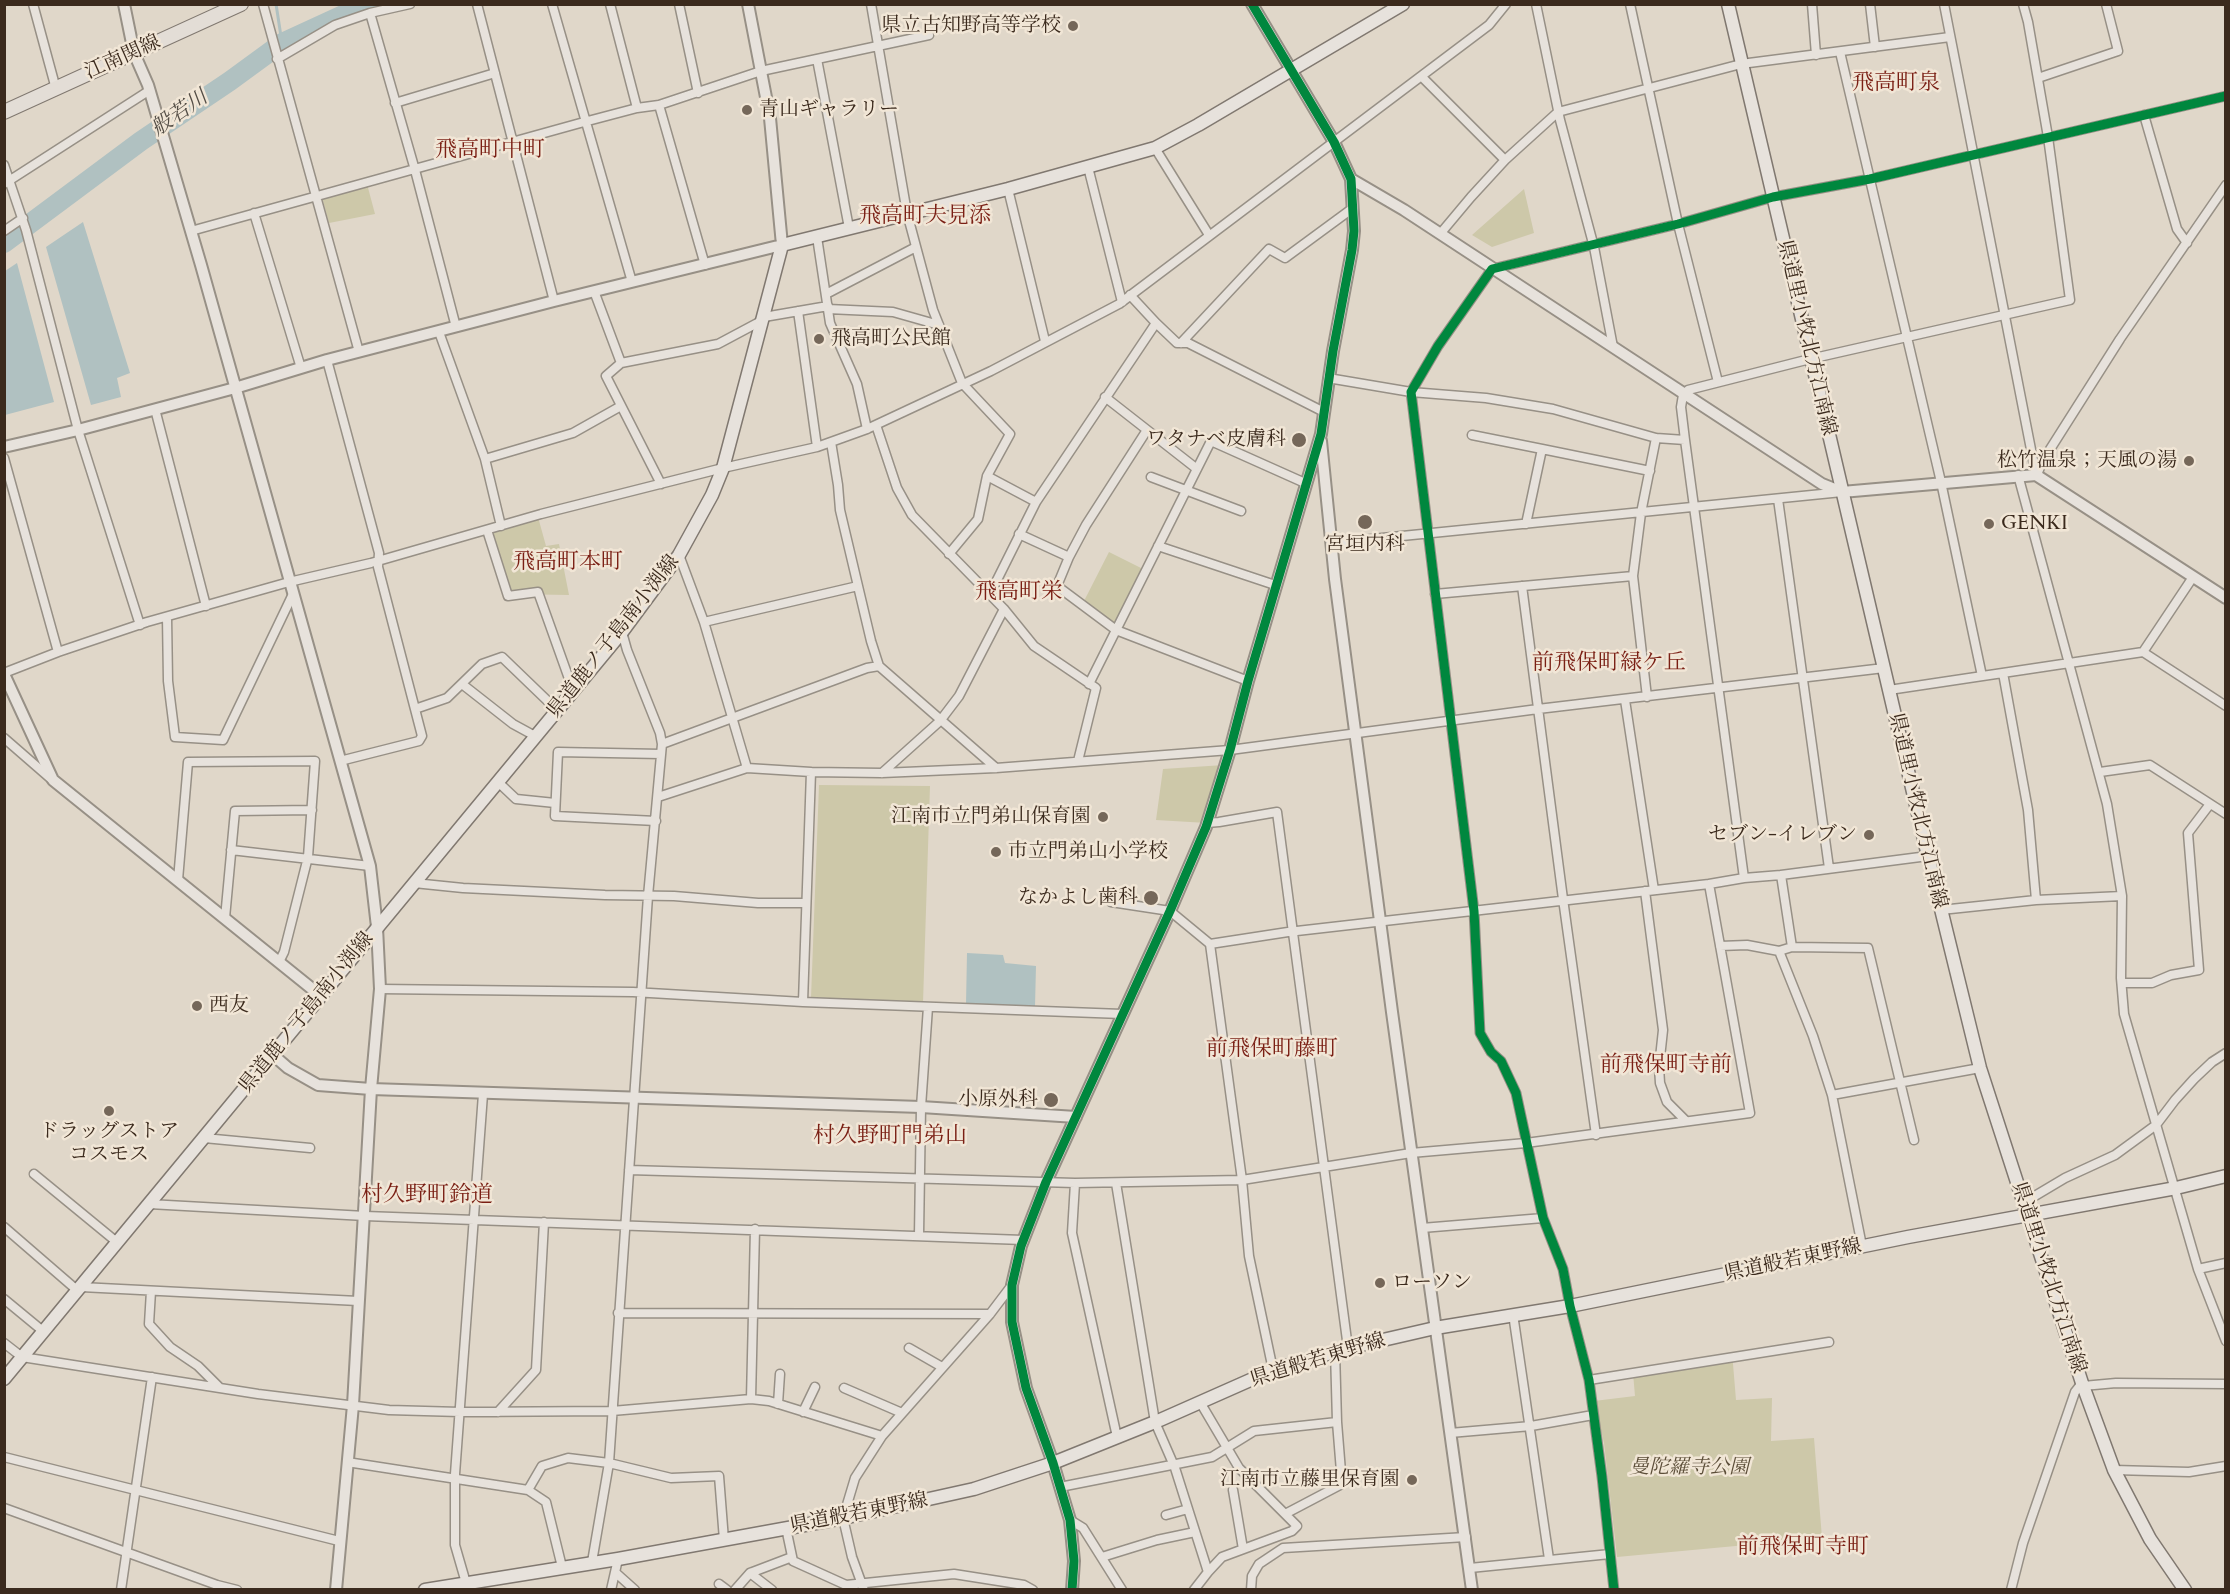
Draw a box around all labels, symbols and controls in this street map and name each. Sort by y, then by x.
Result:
place label: 県立古知野高等学校 [881,14,1061,38]
marker: 県立古知野高等学校 [1066,19,1080,33]
street label: 江南関線 [82,31,164,85]
district label: 飛高町泉 [1852,71,1940,97]
water label: 般若川 [147,86,213,142]
place label: 青山ギャラリー [759,98,899,122]
marker: 青山ギャラリー [740,103,754,117]
district label: 飛高町中町 [435,138,545,164]
district label: 飛高町夫見添 [859,204,991,230]
street label: 県道里小牧北方江南線 [1772,238,1840,438]
place label: 飛高町公民館 [831,327,951,351]
marker: 飛高町公民館 [812,332,826,346]
place label: ワタナベ皮膚科 [1146,428,1286,452]
marker: ワタナベ皮膚科 [1290,431,1308,449]
place label: 松竹温泉；天風の湯 [1997,449,2177,473]
marker: 松竹温泉；天風の湯 [2182,454,2196,468]
place label: GENKI [2001,512,2068,536]
marker: 宮垣内科 [1356,513,1374,531]
marker: GENKI [1982,517,1996,531]
place label: 宮垣内科 [1325,533,1405,557]
district label: 飛高町本町 [513,550,623,576]
street label: 県道鹿ノ子島南小渕線 [543,551,685,723]
district label: 飛高町栄 [975,580,1063,606]
district label: 前飛保町緑ケ丘 [1532,651,1686,677]
street label: 県道里小牧北方江南線 [1883,711,1951,911]
place label: 江南市立門弟山保育園 [891,805,1091,829]
marker: 江南市立門弟山保育園 [1096,810,1110,824]
place label: セブン-イレブン [1708,823,1857,847]
marker: セブン-イレブン [1862,828,1876,842]
place label: 市立門弟山小学校 [1008,840,1168,864]
marker: 市立門弟山小学校 [989,845,1003,859]
place label: なかよし歯科 [1018,886,1138,910]
marker: なかよし歯科 [1142,889,1160,907]
street label: 県道鹿ノ子島南小渕線 [235,928,379,1098]
place label: 西友 [209,994,249,1018]
marker: 西友 [190,999,204,1013]
district label: 前飛保町藤町 [1206,1037,1338,1063]
district label: 前飛保町寺前 [1600,1053,1732,1079]
place label: 小原外科 [958,1088,1038,1112]
marker: 小原外科 [1042,1091,1060,1109]
marker: ドラッグストア コスモス [102,1104,116,1118]
place label: ドラッグストア コスモス [39,1120,179,1167]
district label: 村久野町門弟山 [813,1124,967,1150]
street label: 県道里小牧北方江南線 [2006,1179,2090,1377]
district label: 村久野町鈴道 [361,1183,493,1209]
street label: 県道般若東野線 [1722,1235,1864,1287]
place label: ローソン [1392,1271,1472,1295]
marker: ローソン [1373,1276,1387,1290]
street label: 県道般若東野線 [1248,1329,1388,1393]
park label: 曼陀羅寺公園 [1629,1456,1749,1480]
place label: 江南市立藤里保育園 [1220,1468,1400,1492]
marker: 江南市立藤里保育園 [1405,1473,1419,1487]
street label: 県道般若東野線 [788,1489,930,1539]
district label: 前飛保町寺町 [1737,1535,1869,1561]

